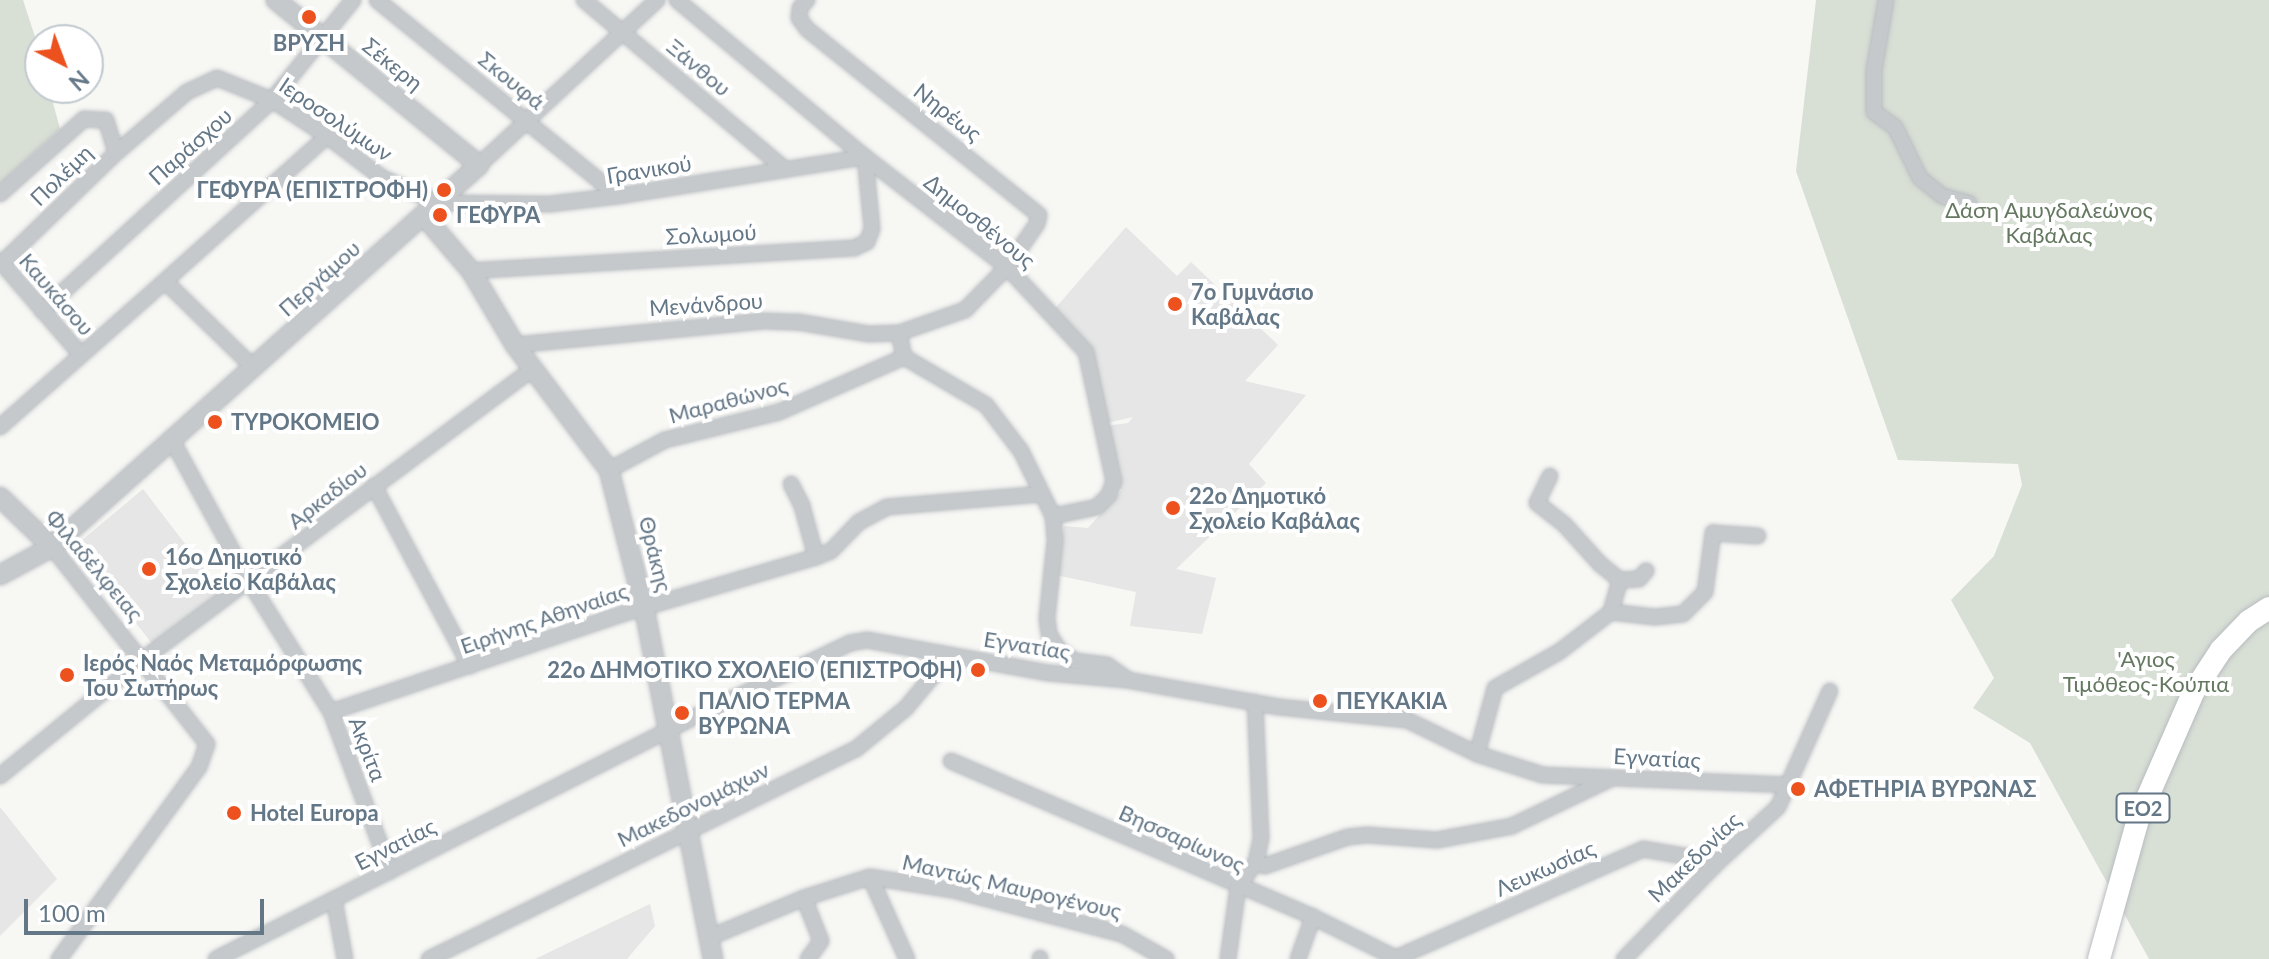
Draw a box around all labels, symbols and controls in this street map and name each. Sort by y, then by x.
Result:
marker: ΒΡΥΣΗ [300,8,318,26]
north arrow [24,24,104,104]
place label: ΒΡΥΣΗ [273,30,345,56]
street label: Σέκερη [358,32,428,96]
street label: Ξάνθου [662,33,736,101]
street label: Σκουφά [474,45,550,115]
text: N [64,65,94,96]
street label: Ιεροσολύμων [274,71,398,167]
street label: Νηρέως [909,77,987,147]
street label: Παράσχου [143,102,237,190]
street label: Πολέμη [24,139,98,211]
street label: Γρανικού [605,149,693,189]
street label: Δημοσθένους [919,168,1041,274]
place label: ΓΕΦΥΡΑ (ΕΠΙΣΤΡΟΦΗ) [196,177,428,203]
marker: ΓΕΦΥΡΑ (ΕΠΙΣΤΡΟΦΗ) [435,181,453,199]
park label: Δάση Αμυγδαλεώνος Καβάλας [1945,196,2153,248]
place label: ΓΕΦΥΡΑ [456,202,540,228]
marker: ΓΕΦΥΡΑ [431,206,449,224]
street label: Σολωμού [665,218,757,250]
street label: Περγάμου [273,235,365,321]
street label: Καυκάσου [14,247,100,341]
place label: 7ο Γυμνάσιο Καβάλας [1191,278,1314,330]
street label: Μενάνδρου [648,287,764,321]
marker: 7ο Γυμνάσιο Καβάλας [1166,295,1184,313]
street label: Μαραθώνος [666,371,790,429]
place label: ΤΥΡΟΚΟΜΕΙΟ [231,409,380,435]
marker: ΤΥΡΟΚΟΜΕΙΟ [206,413,224,431]
street label: Αρκαδίου [282,456,372,534]
place label: 22ο Δημοτικό Σχολείο Καβάλας [1189,482,1360,534]
marker: 22ο Δημοτικό Σχολείο Καβάλας [1164,499,1182,517]
street label: Φιλαδέλφειας [41,504,149,626]
street label: Θράκης [634,513,678,595]
place label: 16ο Δημοτικό Σχολείο Καβάλας [165,543,336,594]
marker: 16ο Δημοτικό Σχολείο Καβάλας [140,560,158,578]
street label: Ειρήνης Αθηναίας [456,577,632,659]
street label: Εγνατίας [982,625,1072,665]
park label: 'Αγιος Τιμόθεος-Κούπια [2063,645,2229,696]
place label: Ιερός Ναός Μεταμόρφωσης Του Σωτήρως [83,649,362,700]
place label: 22ο ΔΗΜΟΤΙΚΟ ΣΧΟΛΕΙΟ (ΕΠΙΣΤΡΟΦΗ) [547,657,962,683]
marker: 22ο ΔΗΜΟΤΙΚΟ ΣΧΟΛΕΙΟ (ΕΠΙΣΤΡΟΦΗ) [969,661,987,679]
marker: Ιερός Ναός Μεταμόρφωσης Του Σωτήρως [58,666,76,684]
place label: ΠΑΛΙΟ ΤΕΡΜΑ ΒΥΡΩΝΑ [698,687,851,738]
place label: ΠΕΥΚΑΚΙΑ [1336,688,1447,714]
marker: ΠΕΥΚΑΚΙΑ [1311,692,1329,710]
marker: ΠΑΛΙΟ ΤΕΡΜΑ ΒΥΡΩΝΑ [673,704,691,722]
street label: Ακρίτα [344,713,392,785]
street label: Εγνατίας [1613,743,1701,773]
street label: Μακεδονομάχων [613,756,773,852]
place label: ΑΦΕΤΗΡΙΑ ΒΥΡΩΝΑΣ [1814,776,2037,802]
marker: ΑΦΕΤΗΡΙΑ ΒΥΡΩΝΑΣ [1789,780,1807,798]
road number: ΕΟ2 [2115,792,2171,824]
street label: Βησσαρίωνος [1115,798,1249,878]
place label: Hotel Europa [250,800,379,826]
marker: Hotel Europa [225,804,243,822]
street label: Μακεδονίας [1642,806,1746,908]
street label: Εγνατίας [350,812,440,876]
street label: Λευκωσίας [1491,834,1599,902]
street label: Μαντώς Μαυρογένους [900,848,1124,924]
scale bar [28,883,268,933]
text: 100 m [38,898,106,927]

